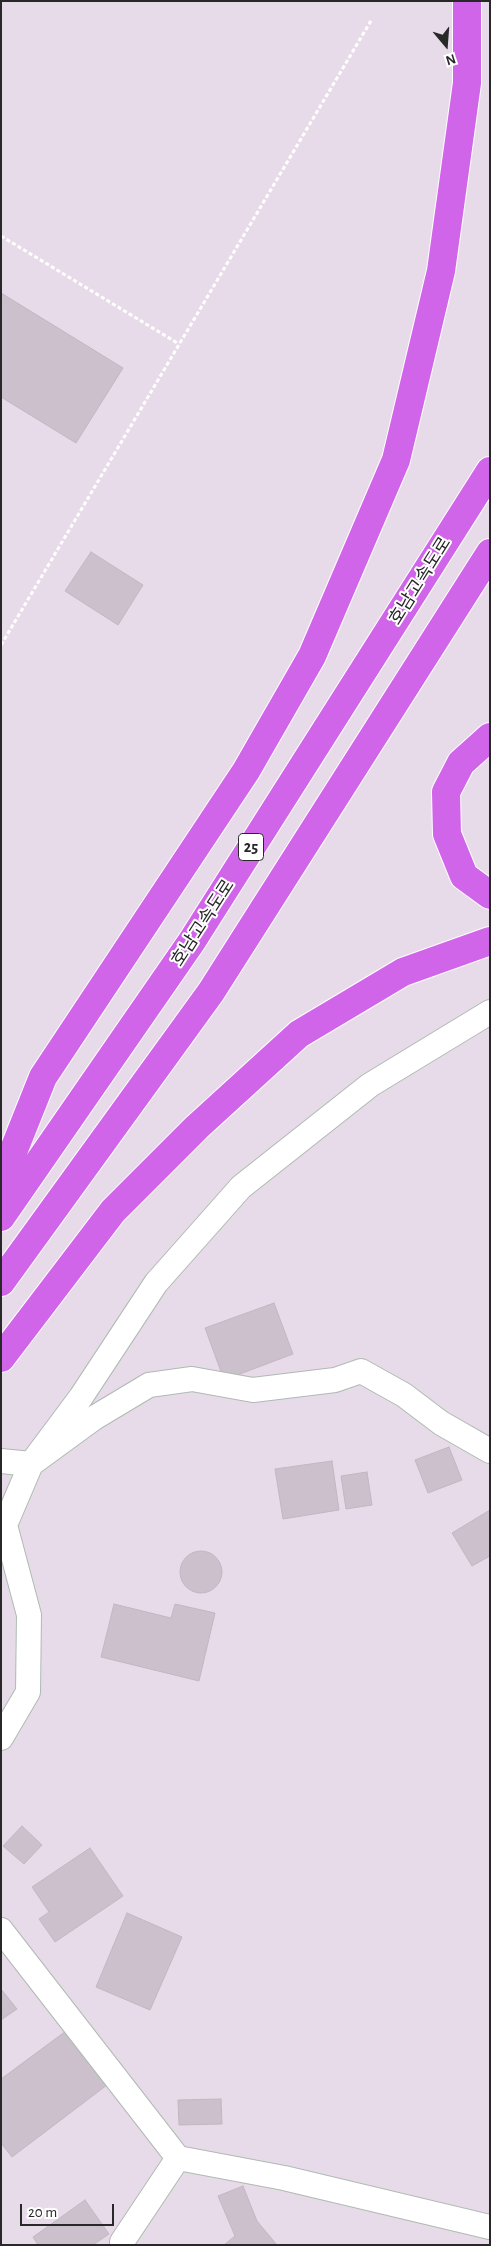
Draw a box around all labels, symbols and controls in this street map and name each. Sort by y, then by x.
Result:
north arrow [421,20,471,70]
text: N [444,51,457,67]
street label: 호남고속도로 [385,533,455,629]
road number: 25 [238,834,264,860]
street label: 호남고속도로 [167,875,239,971]
scale bar [22,2194,116,2226]
text: 20 m [28,2205,57,2220]

